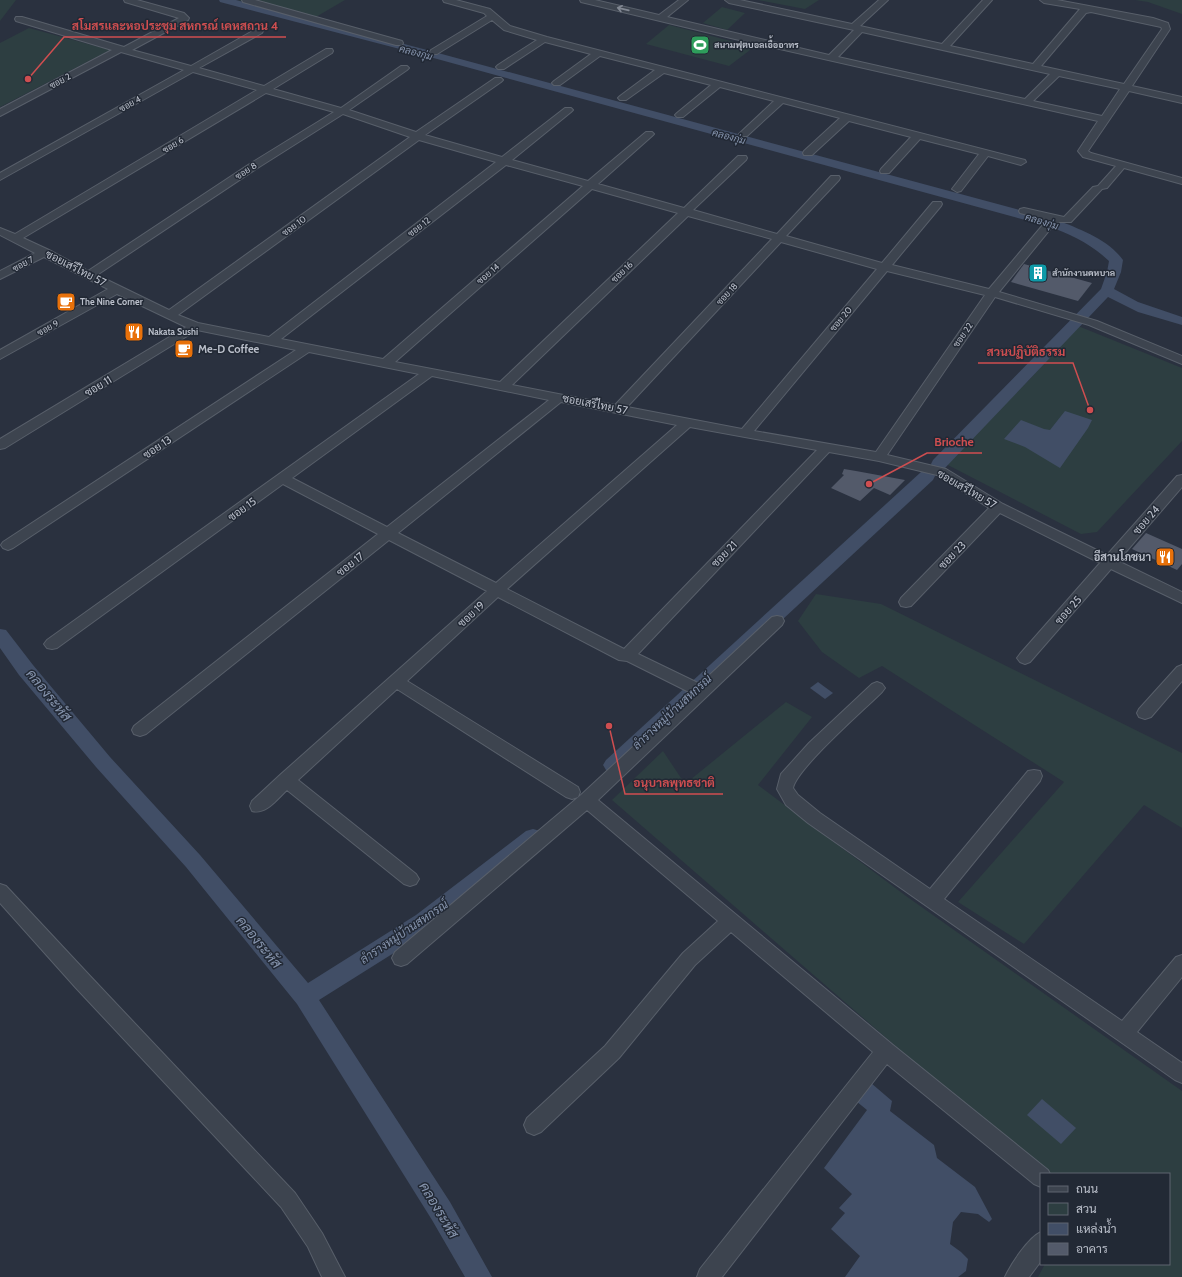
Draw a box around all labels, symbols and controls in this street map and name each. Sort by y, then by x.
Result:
one-way arrow [617,5,630,13]
callout: สโมสรและหอประชุม สหกรณ์ เคหสถาน 4 [64,13,286,37]
text: สโมสรและหอประชุม สหกรณ์ เคหสถาน 4 [72,18,278,34]
sports icon: สนามฟุตบอลเอื้ออาทร [689,34,711,56]
place label: สนามฟุตบอลเอื้ออาทร [714,35,799,51]
water label: คลองกุ่ม [397,42,434,64]
street label: ซอย 2 [47,70,73,91]
street label: ซอย 4 [117,93,143,114]
water label: คลองกุ่ม [710,126,747,148]
street label: ซอย 6 [160,134,185,155]
street label: ซอย 8 [233,160,259,182]
water label: คลองกุ่ม [1023,210,1060,234]
street label: ซอย 10 [279,213,308,238]
street label: ซอย 12 [405,214,432,239]
street label: ซอยเสรีไทย 57 [43,246,110,290]
street label: ซอย 7 [10,253,36,274]
street label: ซอย 16 [608,259,635,285]
street label: ซอย 14 [474,261,501,286]
building icon: สำนักงานคหบาล [1027,262,1049,284]
place label: สำนักงานคหบาล [1052,267,1115,278]
street label: ซอย 18 [714,280,740,307]
cafe icon: The Nine Corner [55,291,77,313]
place label: The Nine Corner [80,296,143,307]
street label: ซอย 20 [827,304,854,333]
street label: ซอย 9 [35,317,61,338]
street label: ซอย 22 [950,320,975,349]
restaurant icon: Nakata Sushi [123,321,145,343]
place label: Nakata Sushi [148,326,198,337]
cafe icon: Me-D Coffee [173,338,195,360]
callout: สวนปฏิบัติธรรม [978,339,1073,363]
place label: Me-D Coffee [198,342,260,356]
text: สวนปฏิบัติธรรม [987,344,1065,359]
street label: ซอย 11 [82,372,114,400]
street label: ซอยเสรีไทย 57 [561,390,630,417]
callout: Brioche [927,429,982,453]
street label: ซอย 13 [140,432,174,462]
text: Brioche [934,434,974,449]
street label: ซอยเสรีไทย 57 [935,465,1000,512]
street label: ซอย 15 [225,494,259,524]
street label: ซอย 24 [1130,502,1163,537]
street label: ซอย 21 [708,538,740,570]
street label: ซอย 23 [935,538,969,572]
restaurant icon: อีสานโภชนา [1154,546,1176,568]
street label: ซอย 17 [333,549,367,579]
place label: อีสานโภชนา [1093,549,1151,564]
street label: ซอย 25 [1052,593,1085,627]
street label: ซอย 19 [455,598,487,630]
water label: คลองระหัส [22,665,76,726]
water label: ลำรางหมู่บ้านสหกรณ์ [629,670,717,753]
callout: อนุบาลพุทธชาติ [625,770,723,794]
text: อนุบาลพุทธชาติ [633,775,715,791]
water label: ลำรางหมู่บ้านสหกรณ์ [357,895,453,968]
water label: คลองระหัส [232,912,286,973]
legend [1040,1173,1170,1265]
water label: คลองระหัส [415,1179,463,1242]
text: ถนน [1076,1181,1099,1196]
text: สวน [1076,1201,1097,1216]
text: แหล่งน้ำ [1076,1218,1116,1236]
text: อาคาร [1076,1241,1108,1256]

